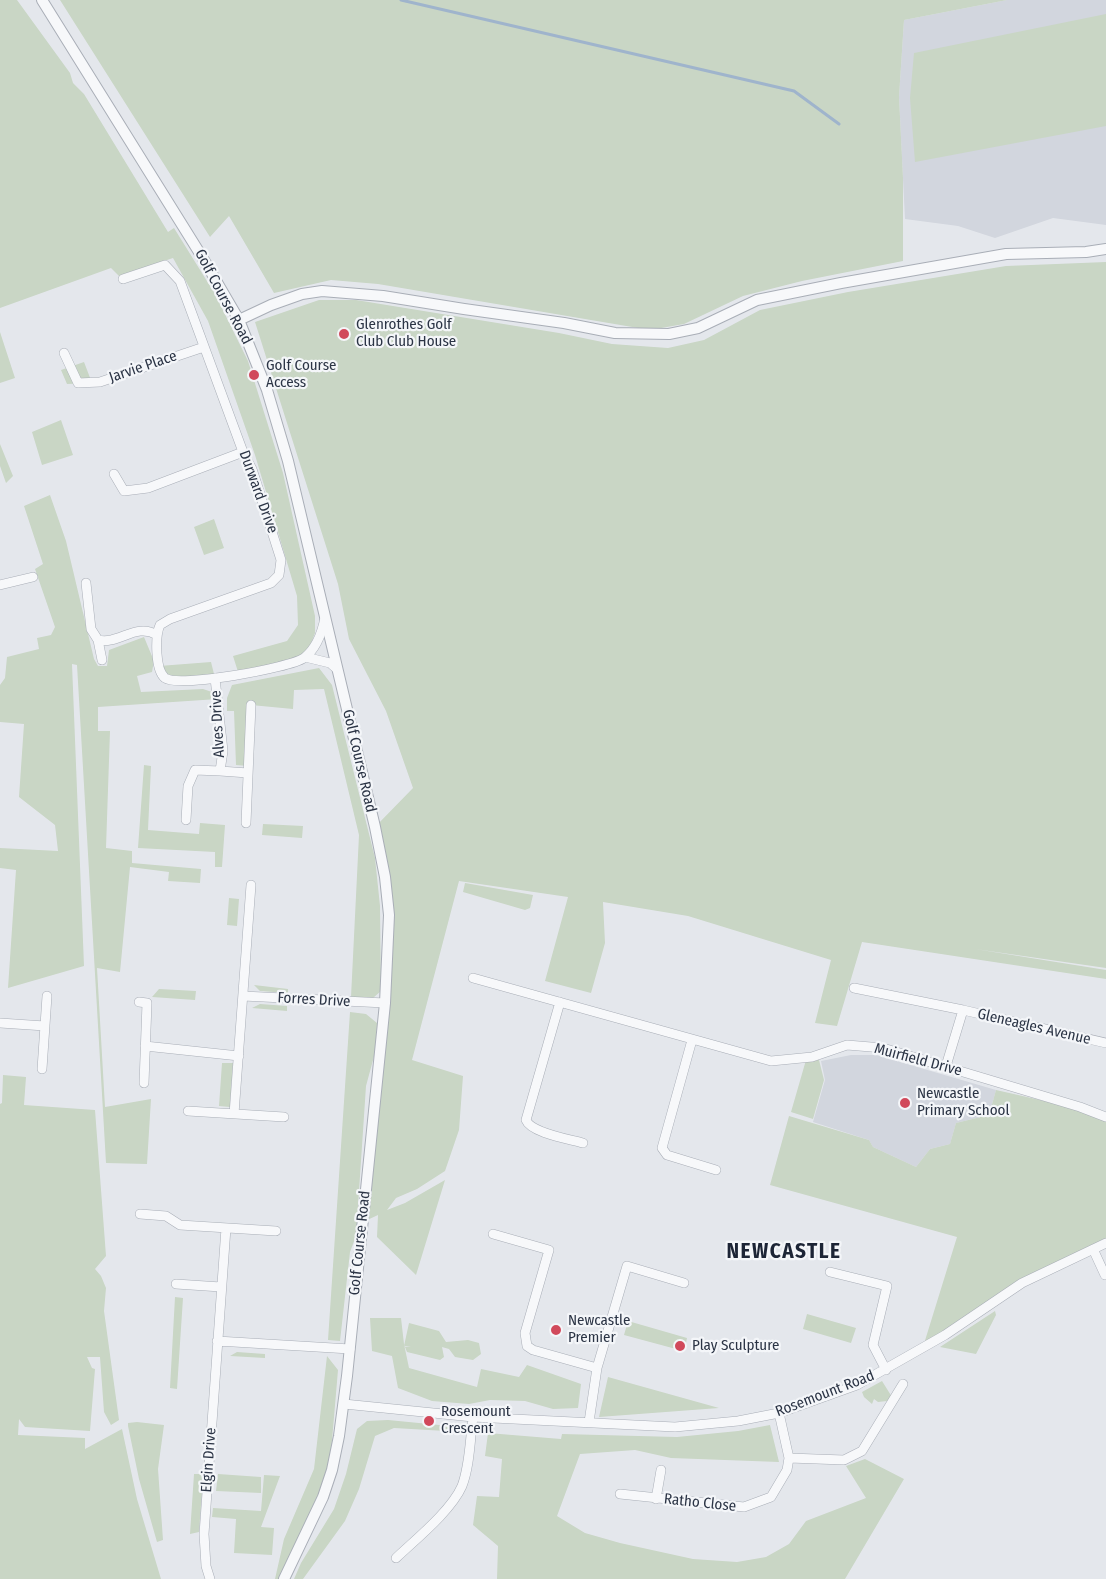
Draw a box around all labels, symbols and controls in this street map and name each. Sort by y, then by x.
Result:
street label: Golf Course Road [190,246,256,348]
place label: Glenrothes Golf Club Club House [356,316,456,351]
marker: Glenrothes Golf Club Club House [337,327,351,341]
street label: Jarvie Place [107,347,179,387]
place label: Golf Course Access [266,357,336,392]
marker: Golf Course Access [247,368,261,382]
street label: Durward Drive [235,448,281,536]
street label: Alves Drive [207,690,229,758]
street label: Golf Course Road [338,708,380,814]
street label: Forres Drive [277,989,351,1011]
street label: Gleneagles Avenue [976,1005,1092,1049]
street label: Muirfield Drive [872,1040,964,1080]
place label: Newcastle Primary School [917,1085,1009,1120]
marker: Newcastle Primary School [898,1096,912,1110]
street label: Golf Course Road [346,1190,374,1296]
district label: NEWCASTLE [726,1239,842,1265]
place label: Newcastle Premier [568,1312,630,1347]
marker: Newcastle Premier [549,1323,563,1337]
place label: Play Sculpture [692,1337,779,1355]
marker: Play Sculpture [673,1339,687,1353]
street label: Rosemount Road [773,1367,877,1421]
place label: Rosemount Crescent [441,1403,511,1438]
marker: Rosemount Crescent [422,1414,436,1428]
street label: Elgin Drive [198,1427,220,1493]
street label: Ratho Close [663,1490,737,1516]

